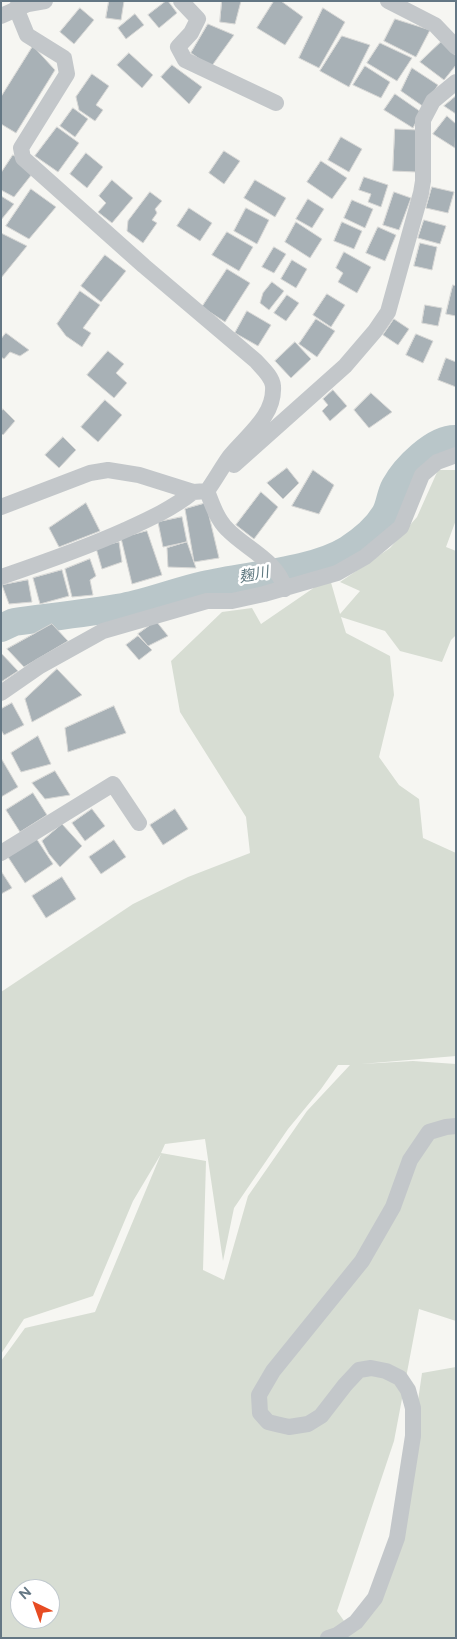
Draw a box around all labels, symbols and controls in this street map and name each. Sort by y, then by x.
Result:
water label: 麹川 [238,563,270,587]
north arrow [10,1579,60,1629]
text: N [16,1583,35,1603]

